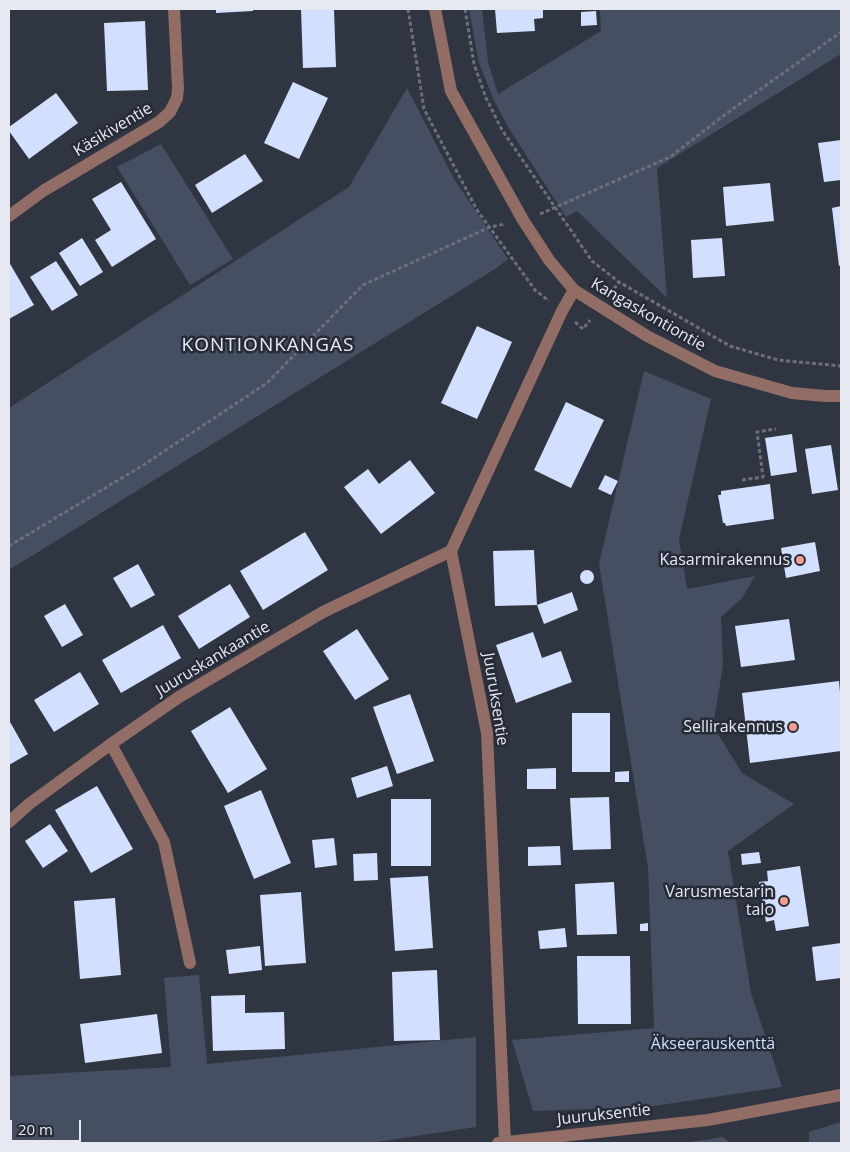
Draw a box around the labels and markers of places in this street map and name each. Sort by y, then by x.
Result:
place label: Kasarmirakennus [660,550,790,570]
marker: Kasarmirakennus [794,554,806,566]
place label: Sellirakennus [683,717,783,737]
marker: Sellirakennus [787,721,799,733]
place label: Varusmestarin talo [665,882,774,920]
marker: Varusmestarin talo [778,895,790,907]

